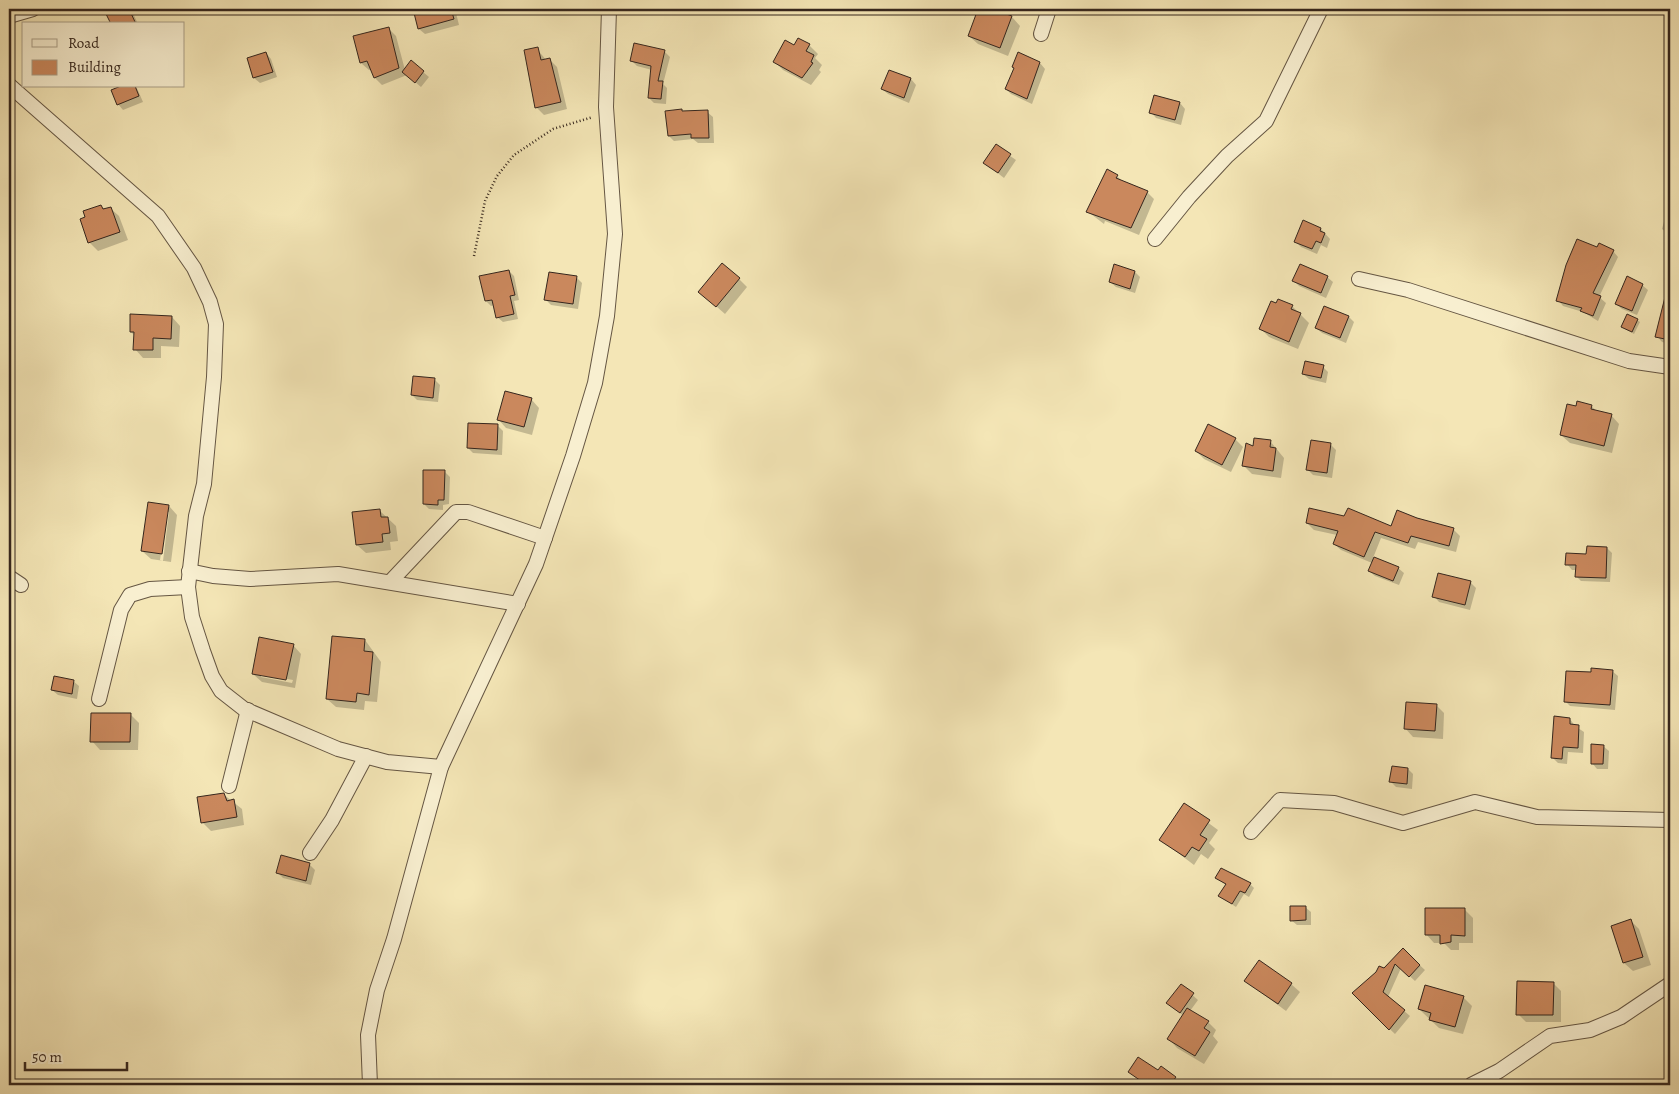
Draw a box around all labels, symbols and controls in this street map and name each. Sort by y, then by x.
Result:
legend [22,22,185,88]
text: Road [68,33,100,53]
text: Building [68,57,121,77]
scale bar [25,1039,128,1071]
text: 50 m [32,1047,62,1067]

